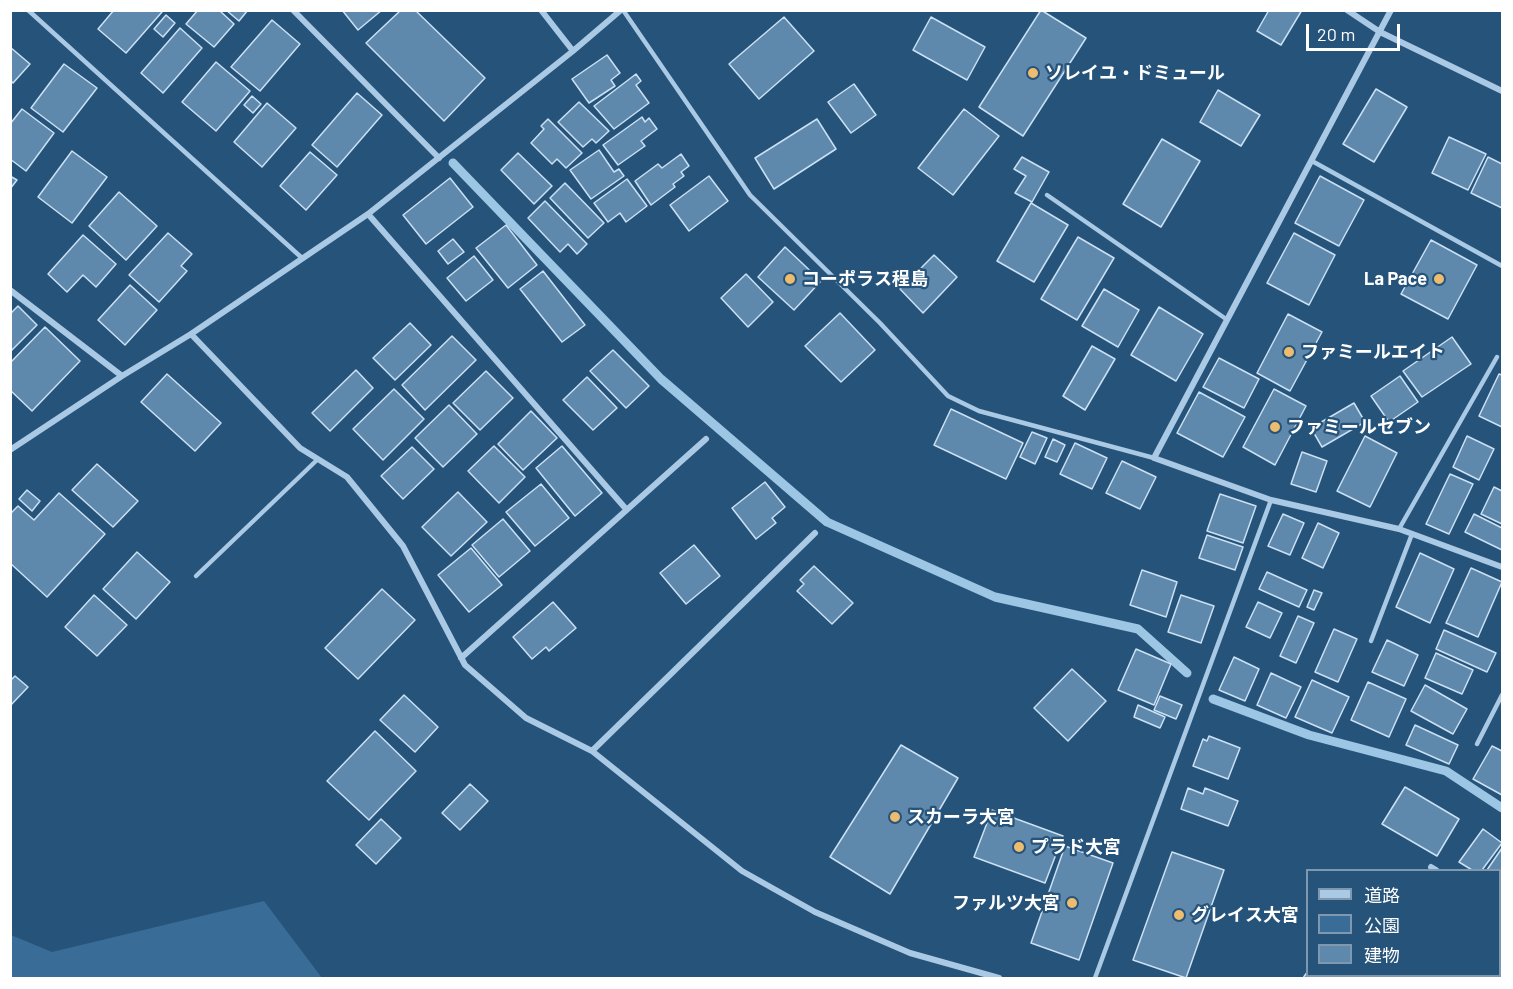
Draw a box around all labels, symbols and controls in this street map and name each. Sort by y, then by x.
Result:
scale bar [1309,12,1404,50]
text: 20 m [1317,23,1355,45]
place label: ソレイユ・ドミュール [1045,62,1225,84]
marker: ソレイユ・ドミュール [1026,66,1040,80]
place label: コーポラス程島 [802,268,928,290]
place label: La Pace [1364,268,1427,290]
marker: コーポラス程島 [783,272,797,286]
marker: La Pace [1432,272,1446,286]
place label: ファミールエイト [1301,341,1445,363]
marker: ファミールエイト [1282,345,1296,359]
place label: ファミールセブン [1287,416,1431,438]
marker: ファミールセブン [1268,420,1282,434]
place label: スカーラ大宮 [907,806,1015,828]
marker: スカーラ大宮 [888,810,902,824]
place label: プラド大宮 [1031,836,1121,858]
marker: プラド大宮 [1012,840,1026,854]
legend [1306,869,1501,977]
text: 道路 [1364,884,1400,906]
place label: ファルツ大宮 [952,892,1060,914]
marker: ファルツ大宮 [1065,896,1079,910]
place label: グレイス大宮 [1191,904,1299,926]
marker: グレイス大宮 [1172,908,1186,922]
text: 公園 [1364,914,1400,936]
text: 建物 [1364,944,1400,966]

